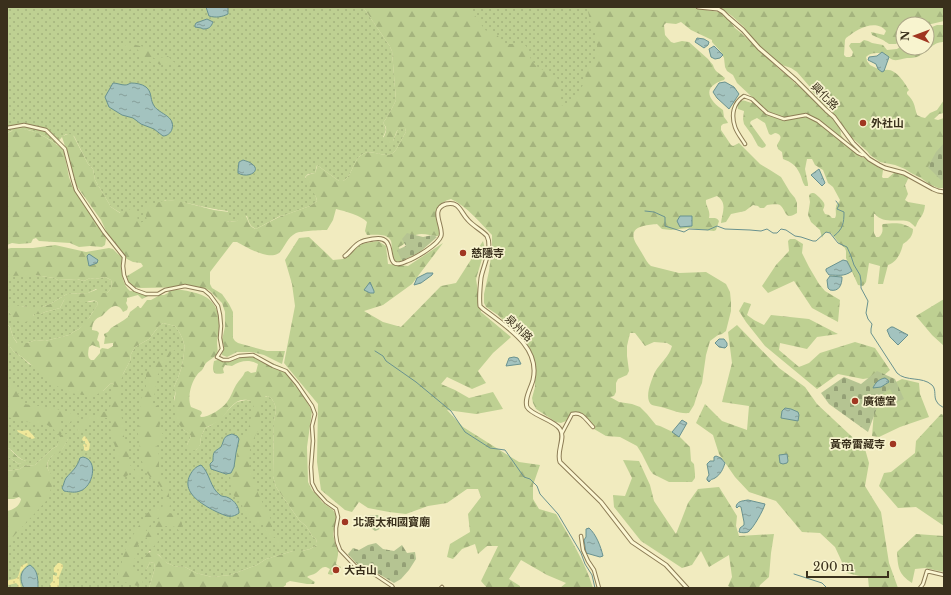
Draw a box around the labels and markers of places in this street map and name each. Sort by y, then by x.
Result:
place label: 外社山 [871,116,904,130]
marker: 外社山 [858,118,868,128]
place label: 慈隱寺 [471,246,504,260]
marker: 慈隱寺 [458,248,468,258]
place label: 廣德堂 [863,394,896,408]
marker: 廣德堂 [850,396,860,406]
place label: 黃帝雷藏寺 [830,437,885,451]
marker: 黃帝雷藏寺 [888,439,898,449]
place label: 北源太和國寶廟 [353,515,430,529]
marker: 北源太和國寶廟 [340,517,350,527]
place label: 大古山 [344,563,377,577]
marker: 大古山 [331,565,341,575]

